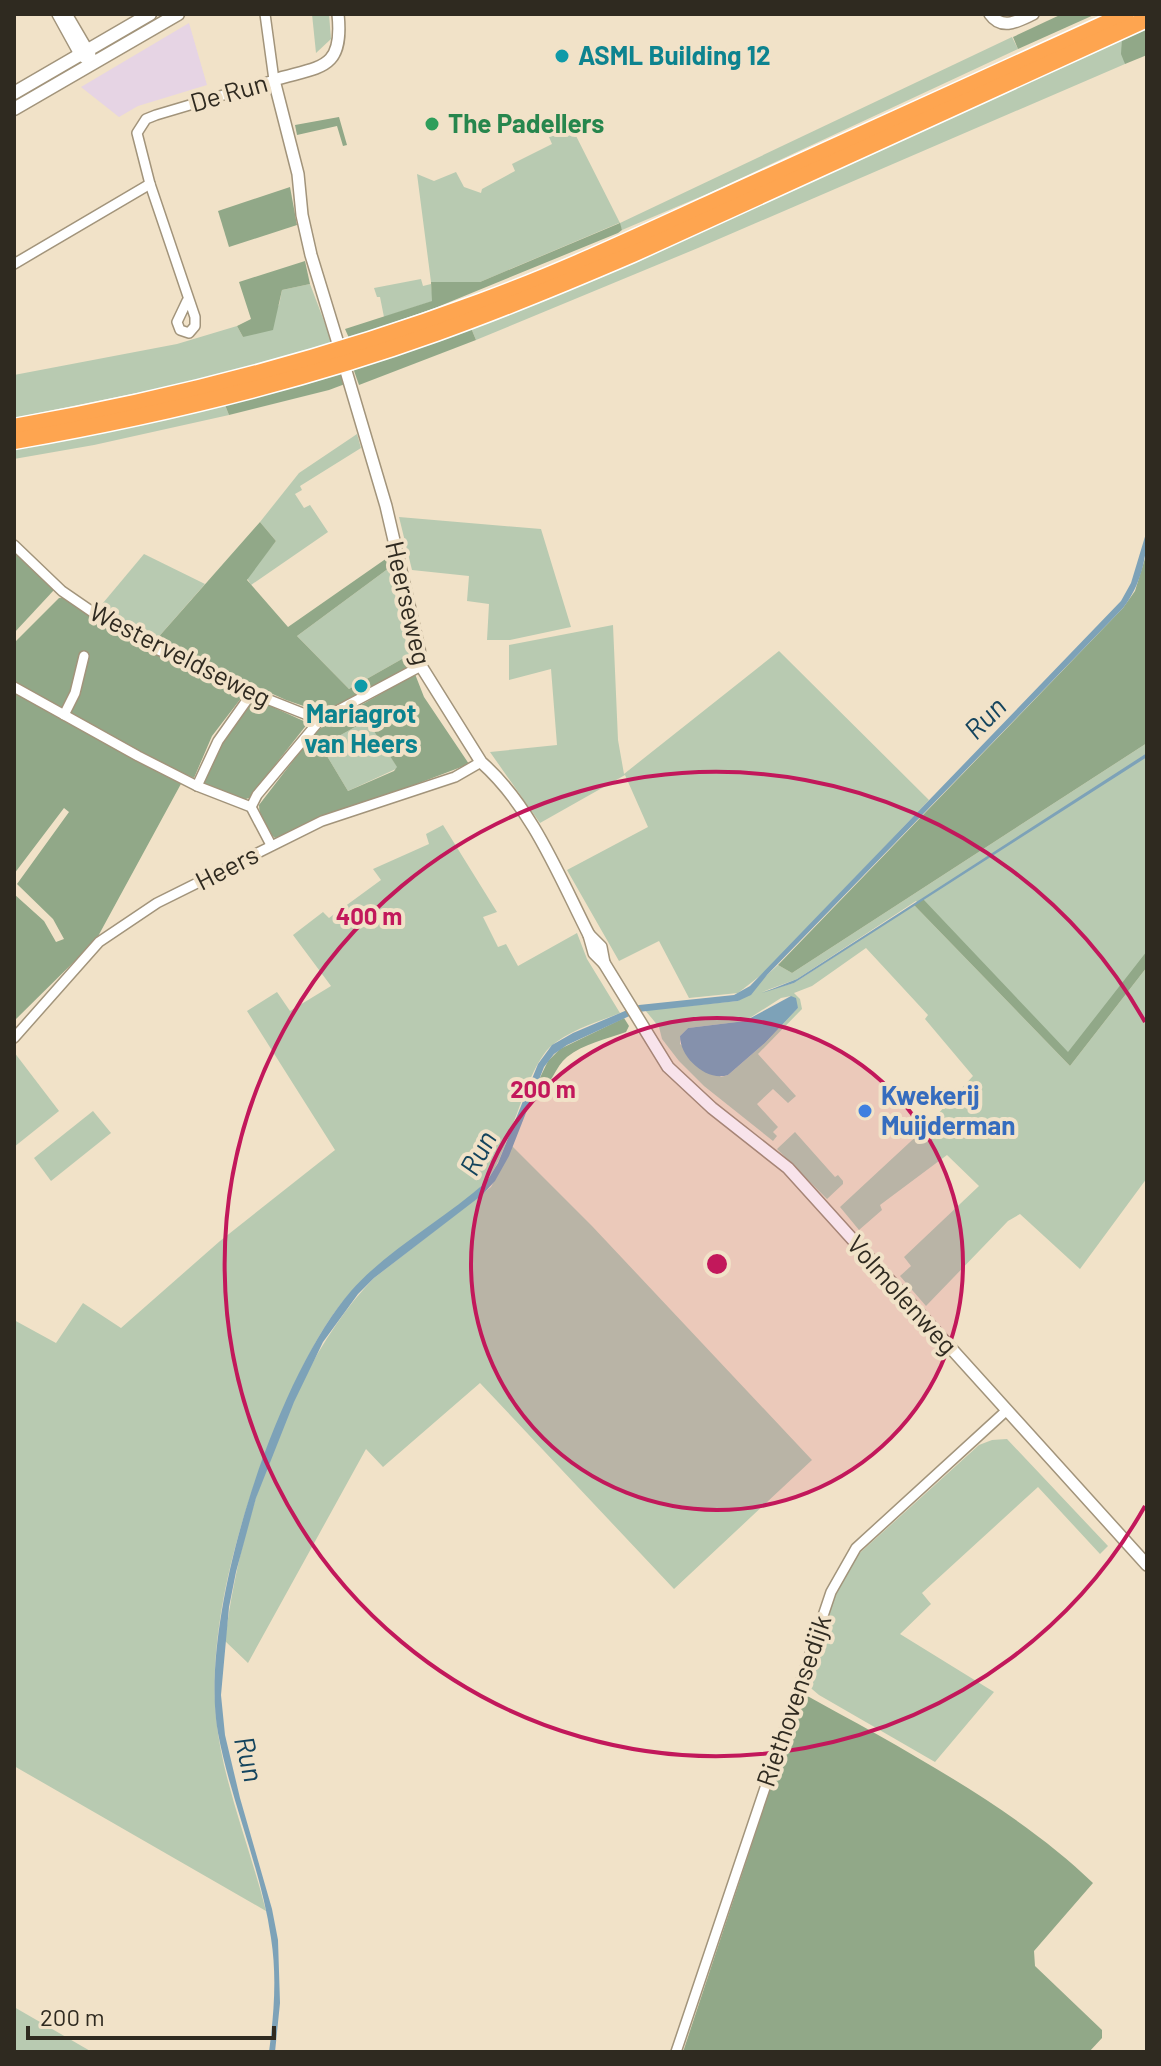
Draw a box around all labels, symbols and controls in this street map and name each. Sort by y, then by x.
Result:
place label: ASML Building 12 [578,39,771,70]
marker: ASML Building 12 [553,47,571,65]
street label: De Run [186,66,271,117]
place label: The Padellers [448,107,604,138]
marker: The Padellers [423,115,441,133]
street label: Heerseweg [380,538,439,668]
street label: Westerveldseweg [85,595,276,713]
marker: Mariagrot van Heers [352,677,370,695]
water label: Run [956,689,1012,746]
place label: Mariagrot van Heers [304,697,418,758]
street label: Heers [190,838,263,896]
text: 400 m [336,901,402,930]
text: 200 m [510,1074,576,1103]
place label: Kwekerij Muijderman [881,1079,1015,1140]
marker: Kwekerij Muijderman [856,1102,874,1120]
water label: Run [451,1124,503,1181]
street label: Volmolenweg [842,1228,965,1360]
centre of rings [703,1250,731,1278]
street label: Riethovensedijk [749,1611,836,1790]
water label: Run [228,1732,272,1785]
scale bar [28,1990,274,2040]
text: 200 m [40,2002,105,2031]

